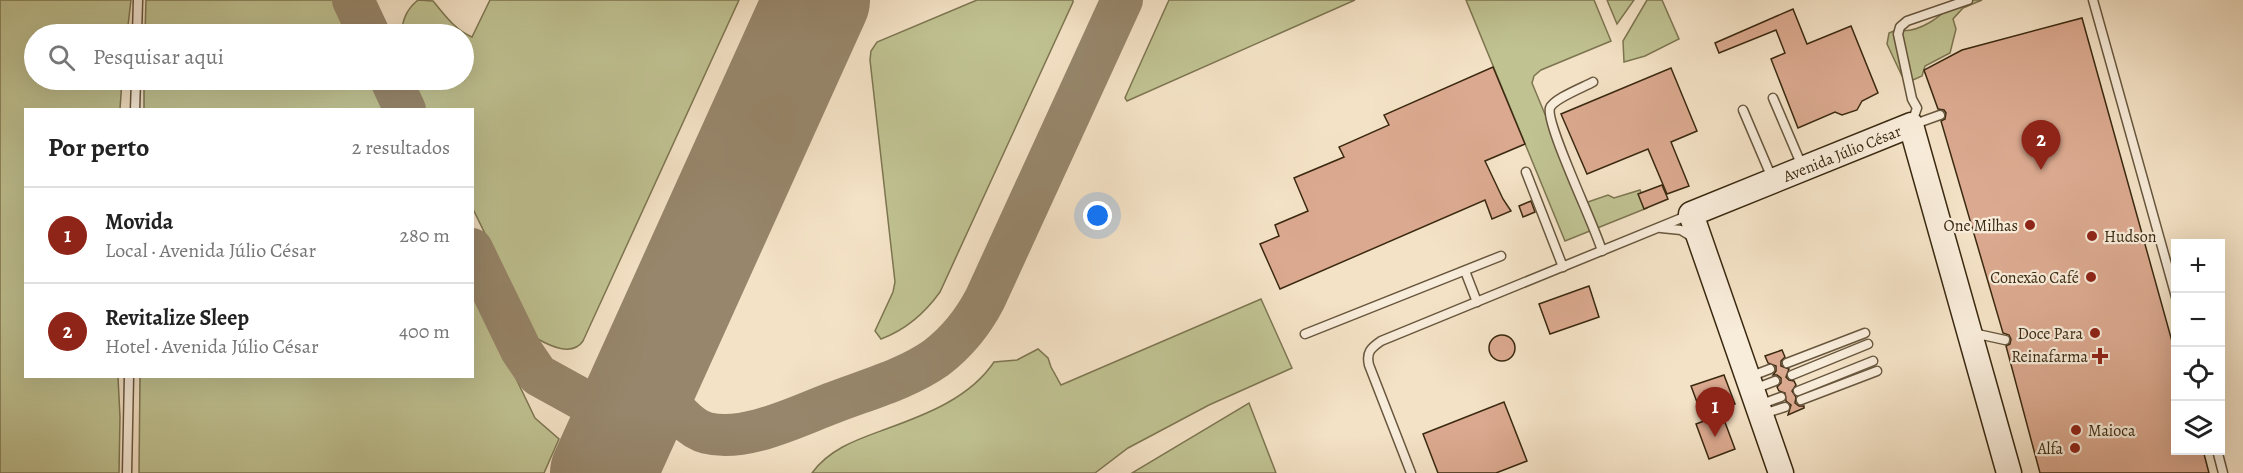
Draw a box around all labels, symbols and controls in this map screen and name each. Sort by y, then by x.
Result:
search box [24,24,474,90]
icon: search [45,41,78,74]
text: Pesquisar aqui [93,42,224,72]
street label: Avenida Júlio César [1779,120,1905,188]
pin: 2 [2022,120,2060,170]
text: Por perto [48,130,149,165]
text: 2 resultados [352,134,450,161]
your location [1083,201,1112,230]
text: Movida [105,207,173,237]
place label: One Milhas [1944,215,2018,237]
marker: One Milhas [2023,218,2037,232]
text: 1 [64,222,71,249]
text: 280 m [400,222,450,249]
place label: Hudson [2104,226,2157,248]
marker: Hudson [2085,229,2099,243]
text: Local · Avenida Júlio César [105,237,316,264]
map controls [2171,239,2225,455]
button: + [2171,239,2225,293]
place label: Conexão Café [1990,267,2079,289]
marker: Conexão Café [2084,270,2098,284]
button: − [2171,293,2225,347]
text: Revitalize Sleep [105,303,249,333]
text: 2 [63,318,72,345]
text: 400 m [399,318,450,345]
place label: Doce Para [2018,323,2084,345]
marker: Doce Para [2088,326,2102,340]
text: Hotel · Avenida Júlio César [105,333,319,360]
place label: Reinafarma [2011,346,2089,368]
button: locate [2171,347,2225,401]
marker: Reinafarma [2093,349,2107,363]
pin: 1 [1696,388,1734,437]
button: layers [2171,401,2225,455]
place label: Maioca [2088,420,2136,442]
marker: Maioca [2069,423,2083,437]
place label: Alfa [2036,438,2064,460]
marker: Alfa [2068,441,2082,455]

